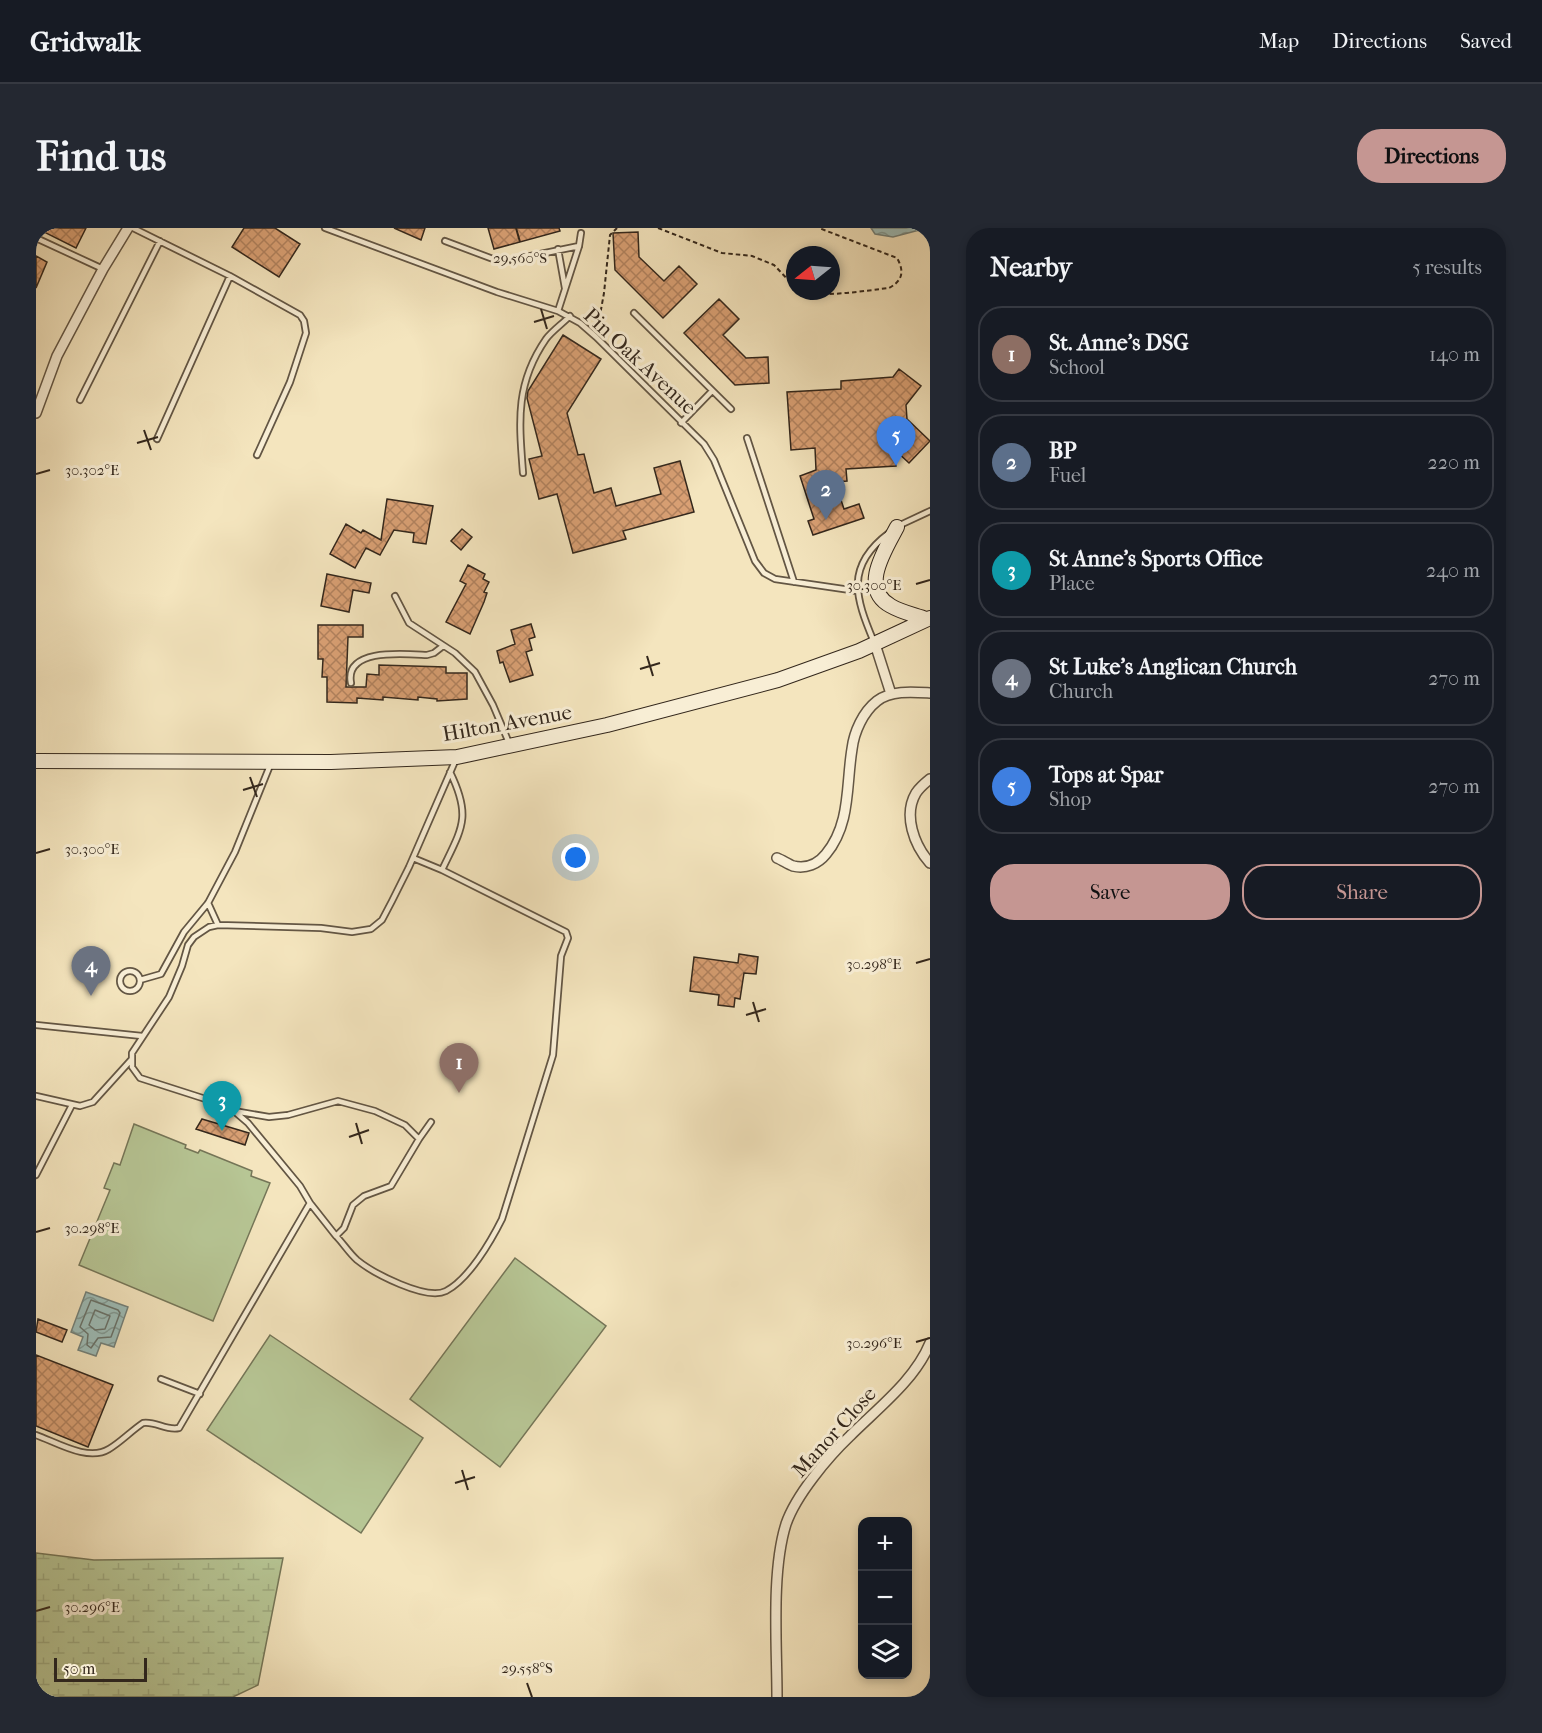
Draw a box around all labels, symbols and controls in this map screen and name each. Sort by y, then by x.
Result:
text: Gridwalk [30,25,141,58]
text: Map [1259,29,1299,53]
text: Directions [1332,29,1427,53]
text: Saved [1460,29,1512,53]
button: Directions [1357,129,1506,183]
text: Find us [36,132,166,181]
north arrow [786,246,840,300]
text: 29.560°S [493,249,547,267]
text: Nearby [990,252,1072,283]
text: 5 results [1412,256,1482,279]
street label: Pin Oak Avenue [579,303,701,419]
text: St. Anne's DSG [1049,330,1189,356]
text: 1 [1008,343,1015,366]
text: 140 m [1429,343,1480,366]
text: School [1049,356,1105,379]
pin: 5 [876,416,916,466]
text: BP [1049,438,1076,464]
text: 2 [1006,451,1017,474]
text: 220 m [1427,451,1480,474]
text: 30.302°E [65,461,119,479]
text: Fuel [1049,464,1086,487]
pin: 2 [806,470,846,520]
text: St Anne's Sports Office [1049,546,1263,572]
text: 3 [1007,559,1016,582]
text: 240 m [1426,559,1480,582]
text: Place [1049,572,1095,595]
text: 30.300°E [847,576,901,594]
text: St Luke's Anglican Church [1049,654,1297,680]
text: 4 [1006,667,1017,690]
text: 270 m [1428,667,1480,690]
text: Church [1049,680,1113,703]
street label: Hilton Avenue [440,700,574,746]
text: Tops at Spar [1049,762,1163,788]
text: 5 [1007,775,1016,798]
text: 270 m [1428,775,1480,798]
text: Shop [1049,788,1091,811]
text: 30.300°E [65,840,119,858]
your location [561,843,590,872]
button: Save [990,864,1230,920]
button: Share [1242,864,1482,920]
pin: 4 [72,946,110,996]
text: 30.298°E [846,955,902,973]
pin: 1 [440,1044,478,1093]
pin: 3 [202,1082,242,1131]
text: 30.298°E [64,1219,120,1237]
text: 30.296°E [846,1334,902,1352]
street label: Manor Close [787,1382,881,1482]
map controls [858,1517,912,1679]
button: + [858,1517,912,1571]
button: − [858,1571,912,1625]
text: 30.296°E [64,1598,120,1616]
button: layers [858,1625,912,1679]
scale bar [54,1655,147,1682]
text: 50 m [63,1659,95,1678]
text: 29.558°S [501,1659,553,1677]

